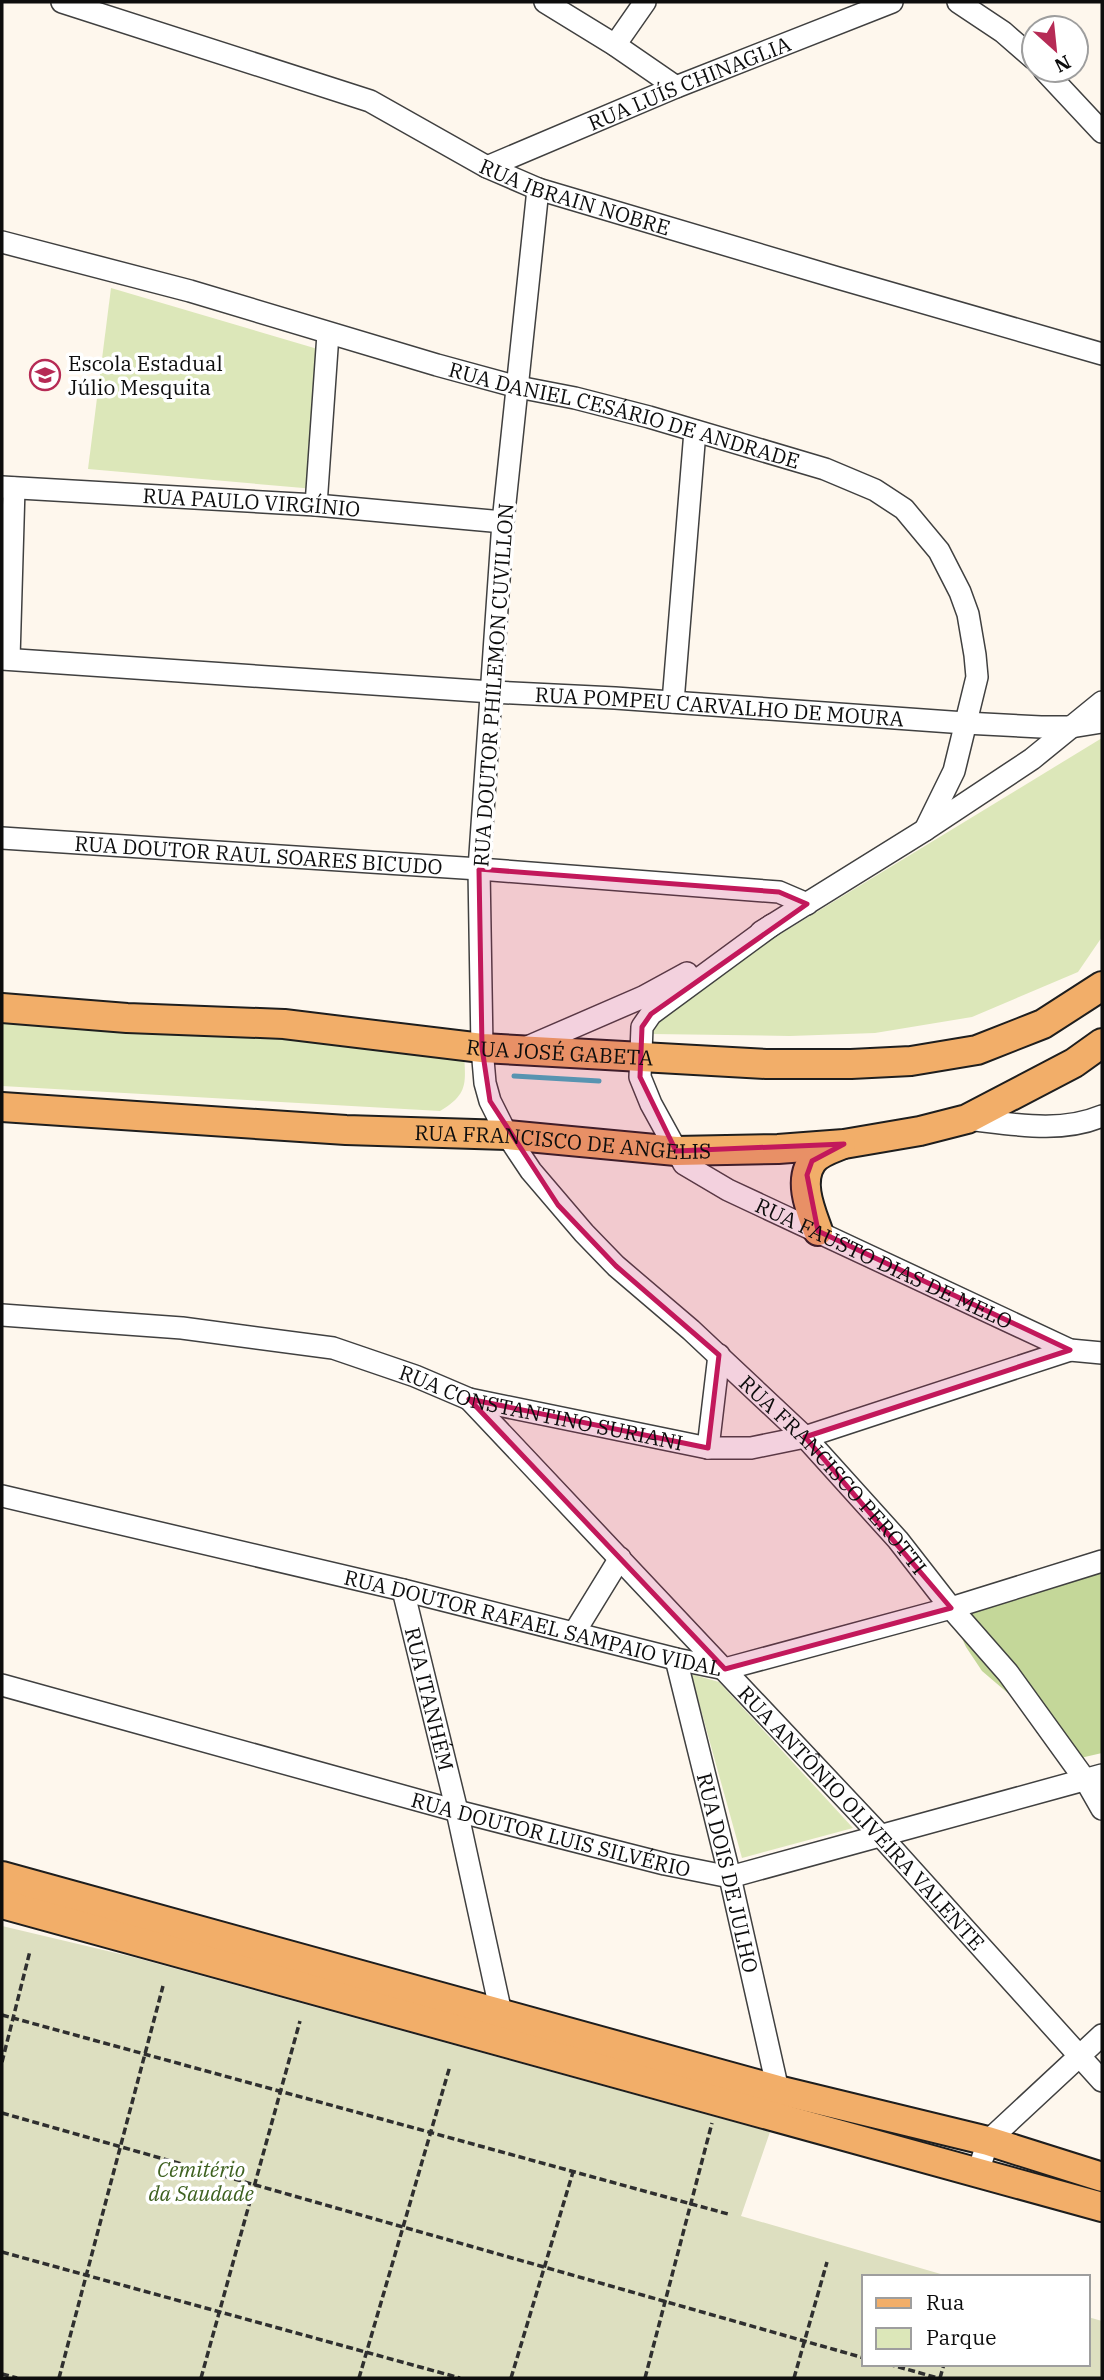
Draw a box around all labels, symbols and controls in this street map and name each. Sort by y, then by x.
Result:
north arrow [1020,14,1090,84]
street label: RUA LUÍS CHINAGLIA [584,29,795,137]
text: N [1051,50,1075,78]
street label: RUA IBRAIN NOBRE [475,151,674,242]
place label: Escola Estadual Júlio Mesquita [68,349,223,401]
street label: RUA DANIEL CESÁRIO DE ANDRADE [446,355,803,475]
school or university icon: Escola Estadual Júlio Mesquita [28,358,62,392]
street label: RUA PAULO VIRGÍNIO [142,481,362,523]
street label: RUA DOUTOR PHILEMON CUVILLON [466,502,520,868]
street label: RUA POMPEU CARVALHO DE MOURA [534,680,905,733]
street label: RUA DOUTOR RAUL SOARES BICUDO [74,829,443,881]
street label: RUA JOSÉ GABETA [465,1032,655,1072]
street label: RUA FRANCISCO DE ANGELIS [414,1118,711,1165]
street label: RUA FAUSTO DIAS DE MELO [751,1191,1017,1335]
street label: RUA CONSTANTINO SURIANI [396,1358,686,1457]
street label: RUA FRANCISCO PEROTTI [733,1369,933,1580]
street label: RUA DOUTOR RAFAEL SAMPAIO VIDAL [341,1563,725,1682]
street label: RUA ITANHÉM [399,1624,461,1774]
street label: RUA ANTÔNIO OLIVEIRA VALENTE [732,1679,991,1956]
street label: RUA DOIS DE JULHO [691,1770,765,1976]
street label: RUA DOUTOR LUIS SILVÉRIO [408,1785,693,1883]
park label: Cemitério da Saudade [148,2155,254,2207]
legend [862,2275,1090,2366]
text: Rua [926,2288,964,2316]
text: Parque [926,2323,996,2351]

